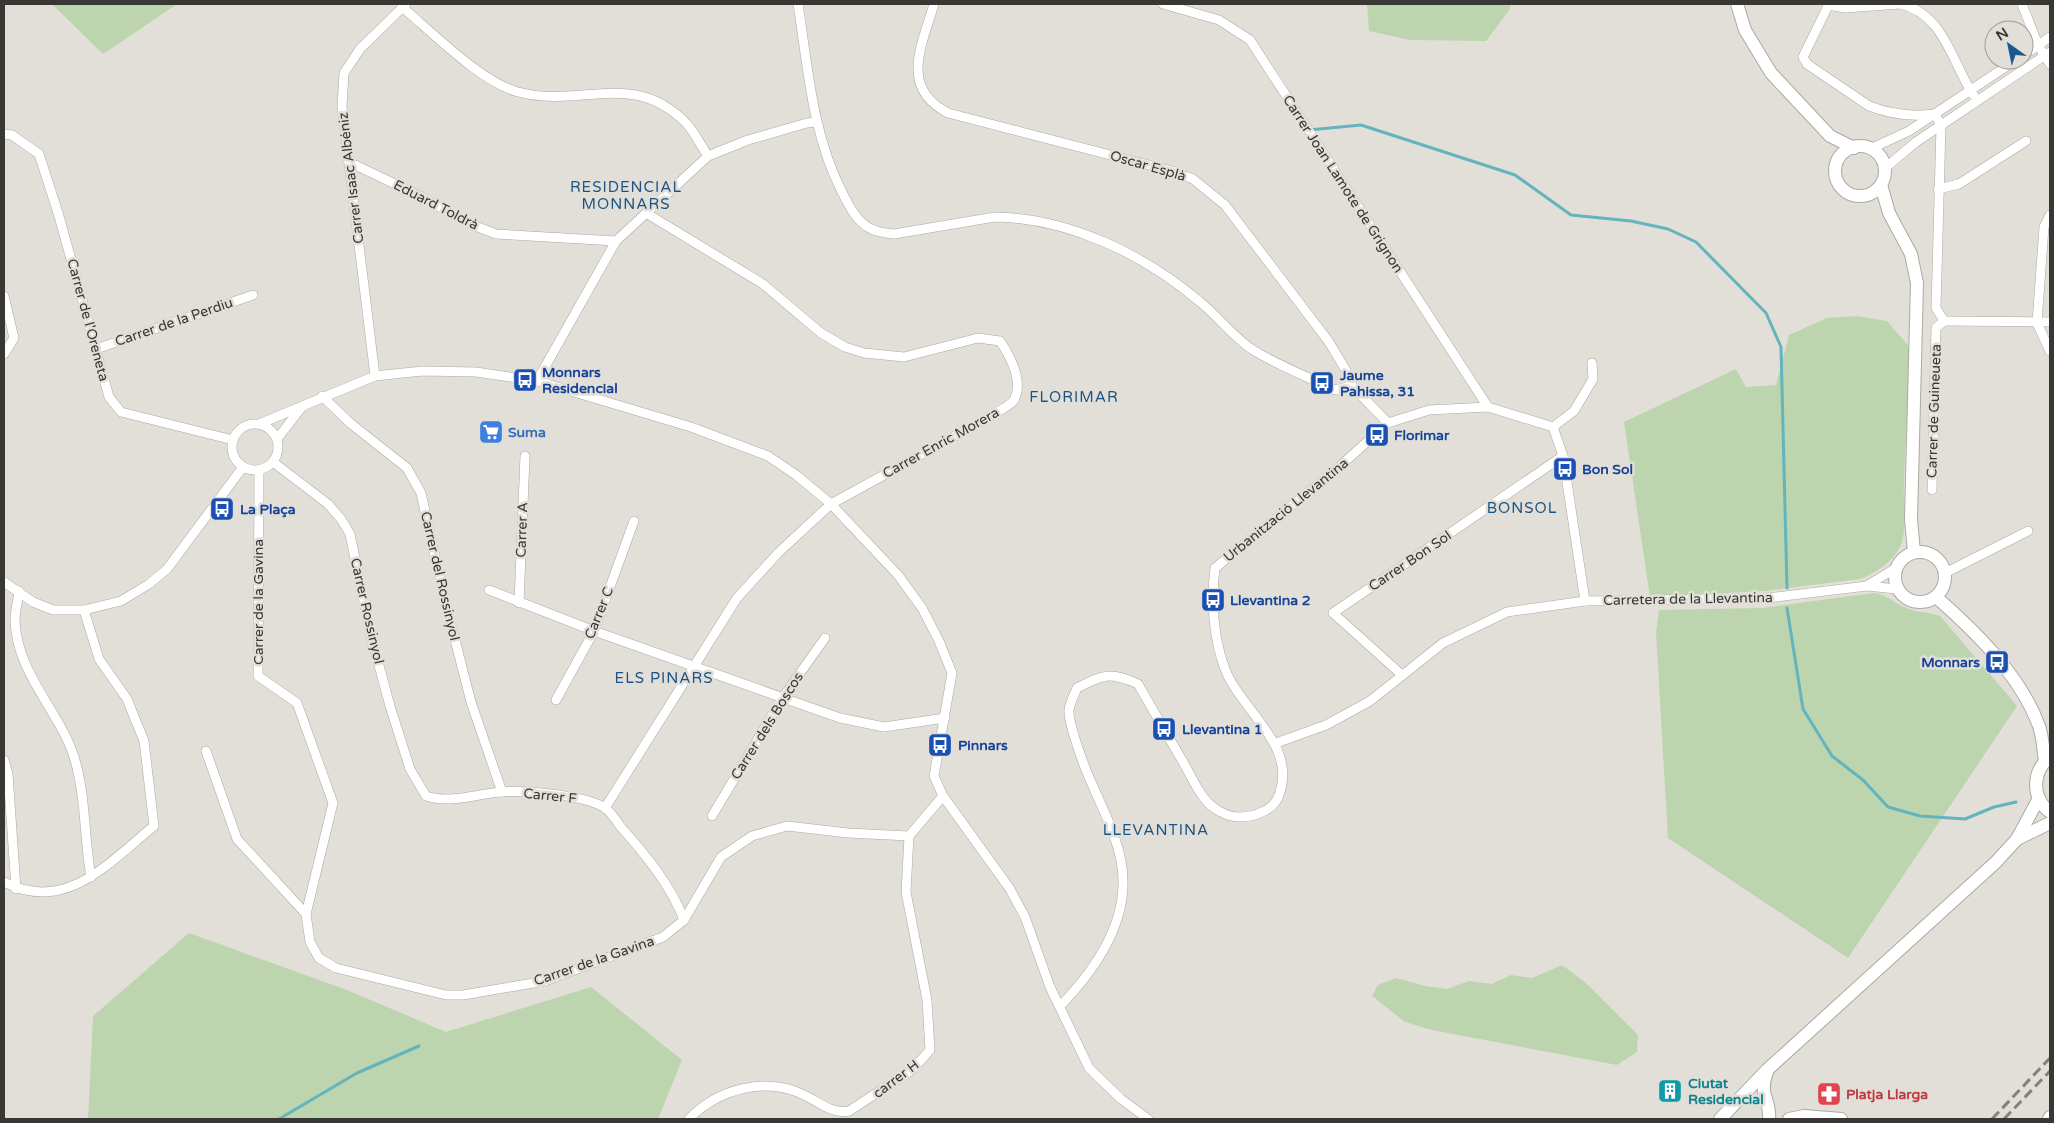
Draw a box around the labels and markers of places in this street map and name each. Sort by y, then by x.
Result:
place label: Monnars Residencial [542,364,618,397]
bus stop icon: Monnars Residencial [512,367,538,393]
place label: Jaume Pahissa, 31 [1339,367,1415,400]
bus stop icon: Jaume Pahissa, 31 [1309,370,1335,396]
supermarket icon: Suma [478,419,504,445]
bus stop icon: Florimar [1364,422,1390,448]
place label: Suma [508,424,546,441]
place label: Florimar [1394,427,1450,444]
bus stop icon: Bon Sol [1552,456,1578,482]
place label: Bon Sol [1582,461,1633,478]
bus stop icon: La Plaça [209,496,235,522]
place label: La Plaça [240,501,296,518]
bus stop icon: Llevantina 2 [1200,587,1226,613]
place label: Llevantina 2 [1230,592,1311,609]
bus stop icon: Monnars [1984,649,2010,675]
place label: Monnars [1921,654,1980,671]
bus stop icon: Llevantina 1 [1151,716,1177,742]
place label: Llevantina 1 [1182,721,1263,738]
bus stop icon: Pinnars [927,732,953,758]
place label: Pinnars [958,737,1008,754]
place label: Ciutat Residencial [1688,1075,1764,1108]
building icon: Ciutat Residencial [1657,1078,1683,1104]
pharmacy icon: Platja Llarga [1816,1081,1842,1107]
place label: Platja Llarga [1846,1086,1928,1103]

